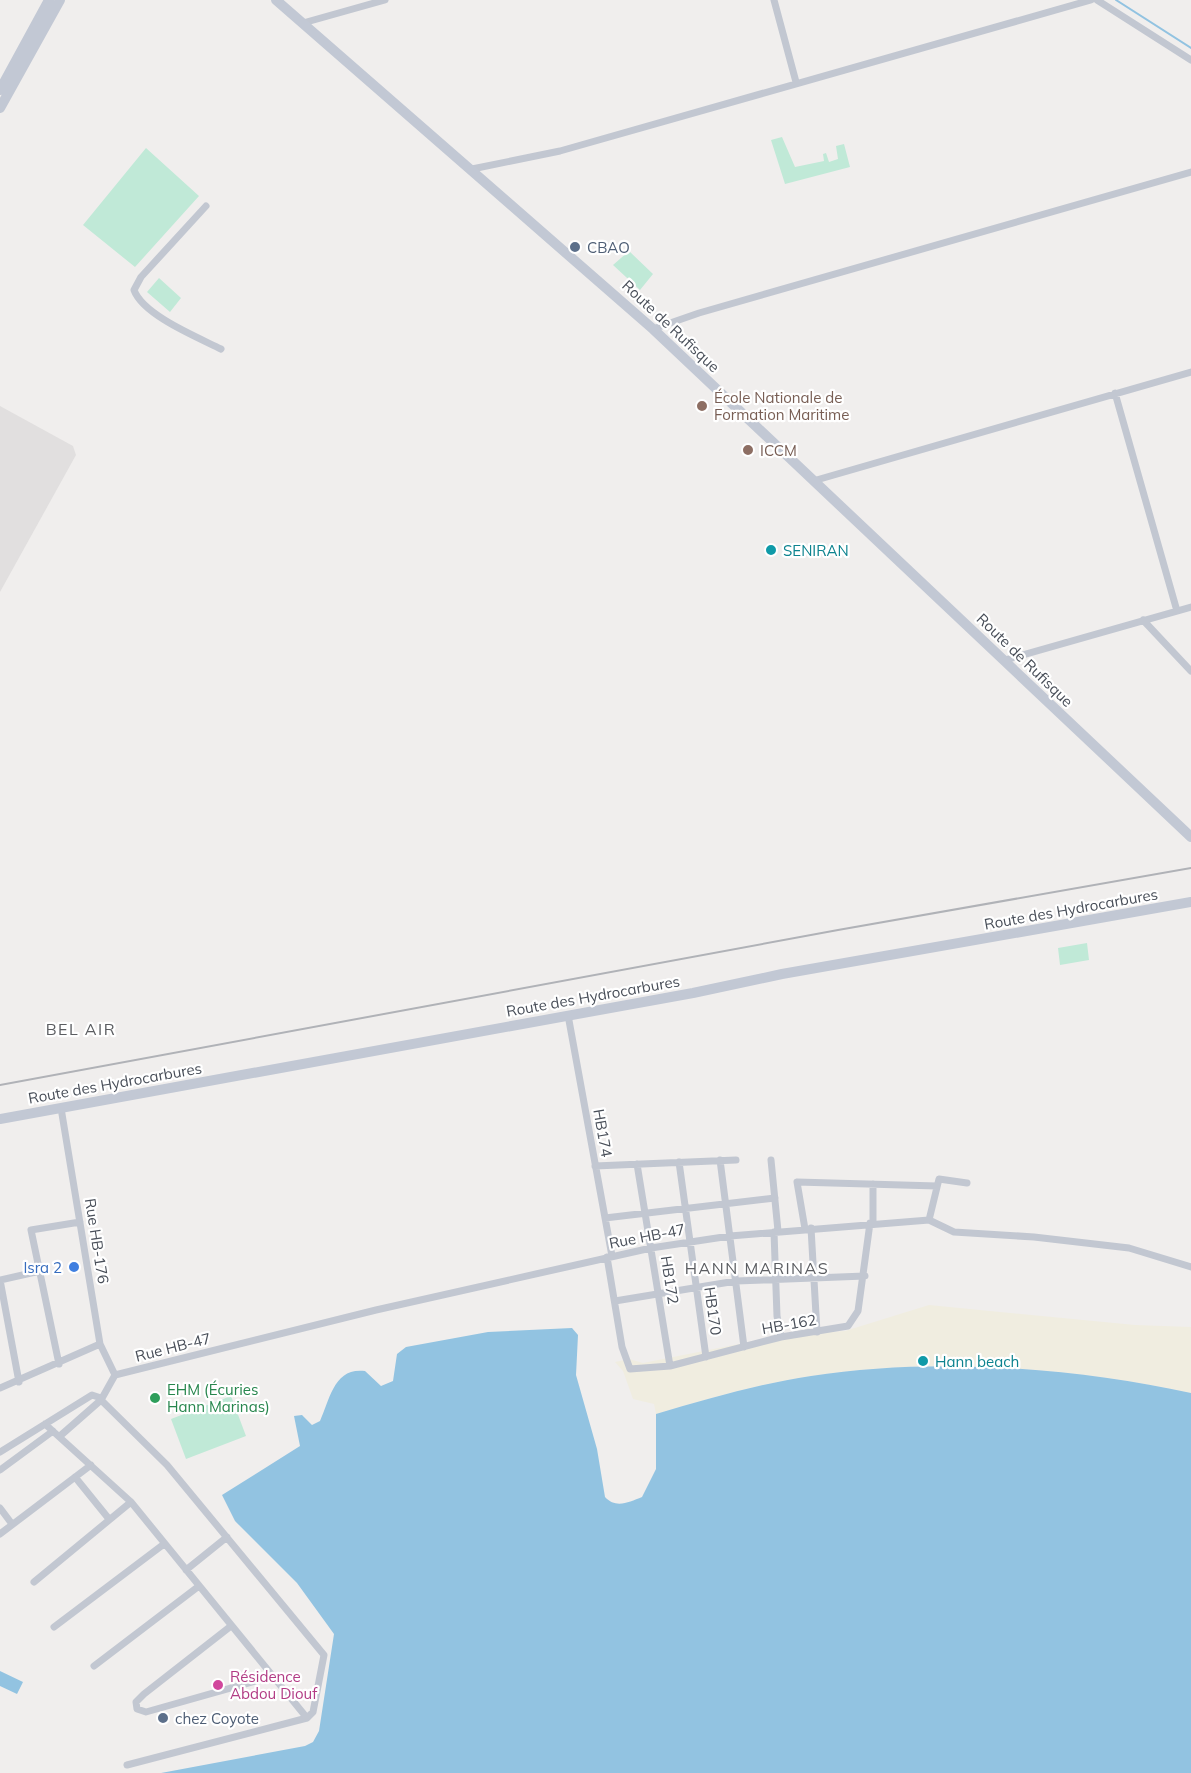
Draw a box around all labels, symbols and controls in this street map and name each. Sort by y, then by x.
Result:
place label: CBAO [587,238,630,257]
marker: CBAO [568,240,582,254]
street label: Route de Rufisque [618,276,724,376]
place label: École Nationale de Formation Maritime [714,388,849,424]
marker: École Nationale de Formation Maritime [695,399,709,413]
place label: ICCM [760,441,797,460]
marker: ICCM [741,443,755,457]
place label: SENIRAN [783,541,849,560]
marker: SENIRAN [764,543,778,557]
street label: Route de Rufisque [973,609,1077,711]
street label: Route des Hydrocarbures [983,884,1159,934]
street label: Route des Hydrocarbures [505,971,681,1021]
district label: BEL AIR [46,1019,116,1039]
street label: Route des Hydrocarbures [27,1058,203,1108]
street label: HB174 [589,1107,617,1159]
street label: Rue HB-176 [81,1197,113,1285]
street label: Rue HB-47 [607,1219,687,1253]
street label: HB172 [657,1254,683,1306]
place label: Isra 2 [23,1258,62,1277]
district label: HANN MARINAS [685,1258,829,1278]
marker: Isra 2 [67,1260,81,1274]
street label: HB170 [700,1286,726,1336]
street label: HB-162 [760,1310,818,1338]
street label: Rue HB-47 [133,1328,213,1366]
place label: Hann beach [935,1352,1019,1371]
marker: Hann beach [916,1354,930,1368]
place label: EHM (Écuries Hann Marinas) [167,1380,270,1416]
marker: EHM (Écuries Hann Marinas) [148,1391,162,1405]
place label: Résidence Abdou Diouf [230,1667,318,1703]
marker: Résidence Abdou Diouf [211,1678,225,1692]
place label: chez Coyote [175,1709,259,1728]
marker: chez Coyote [156,1711,170,1725]

